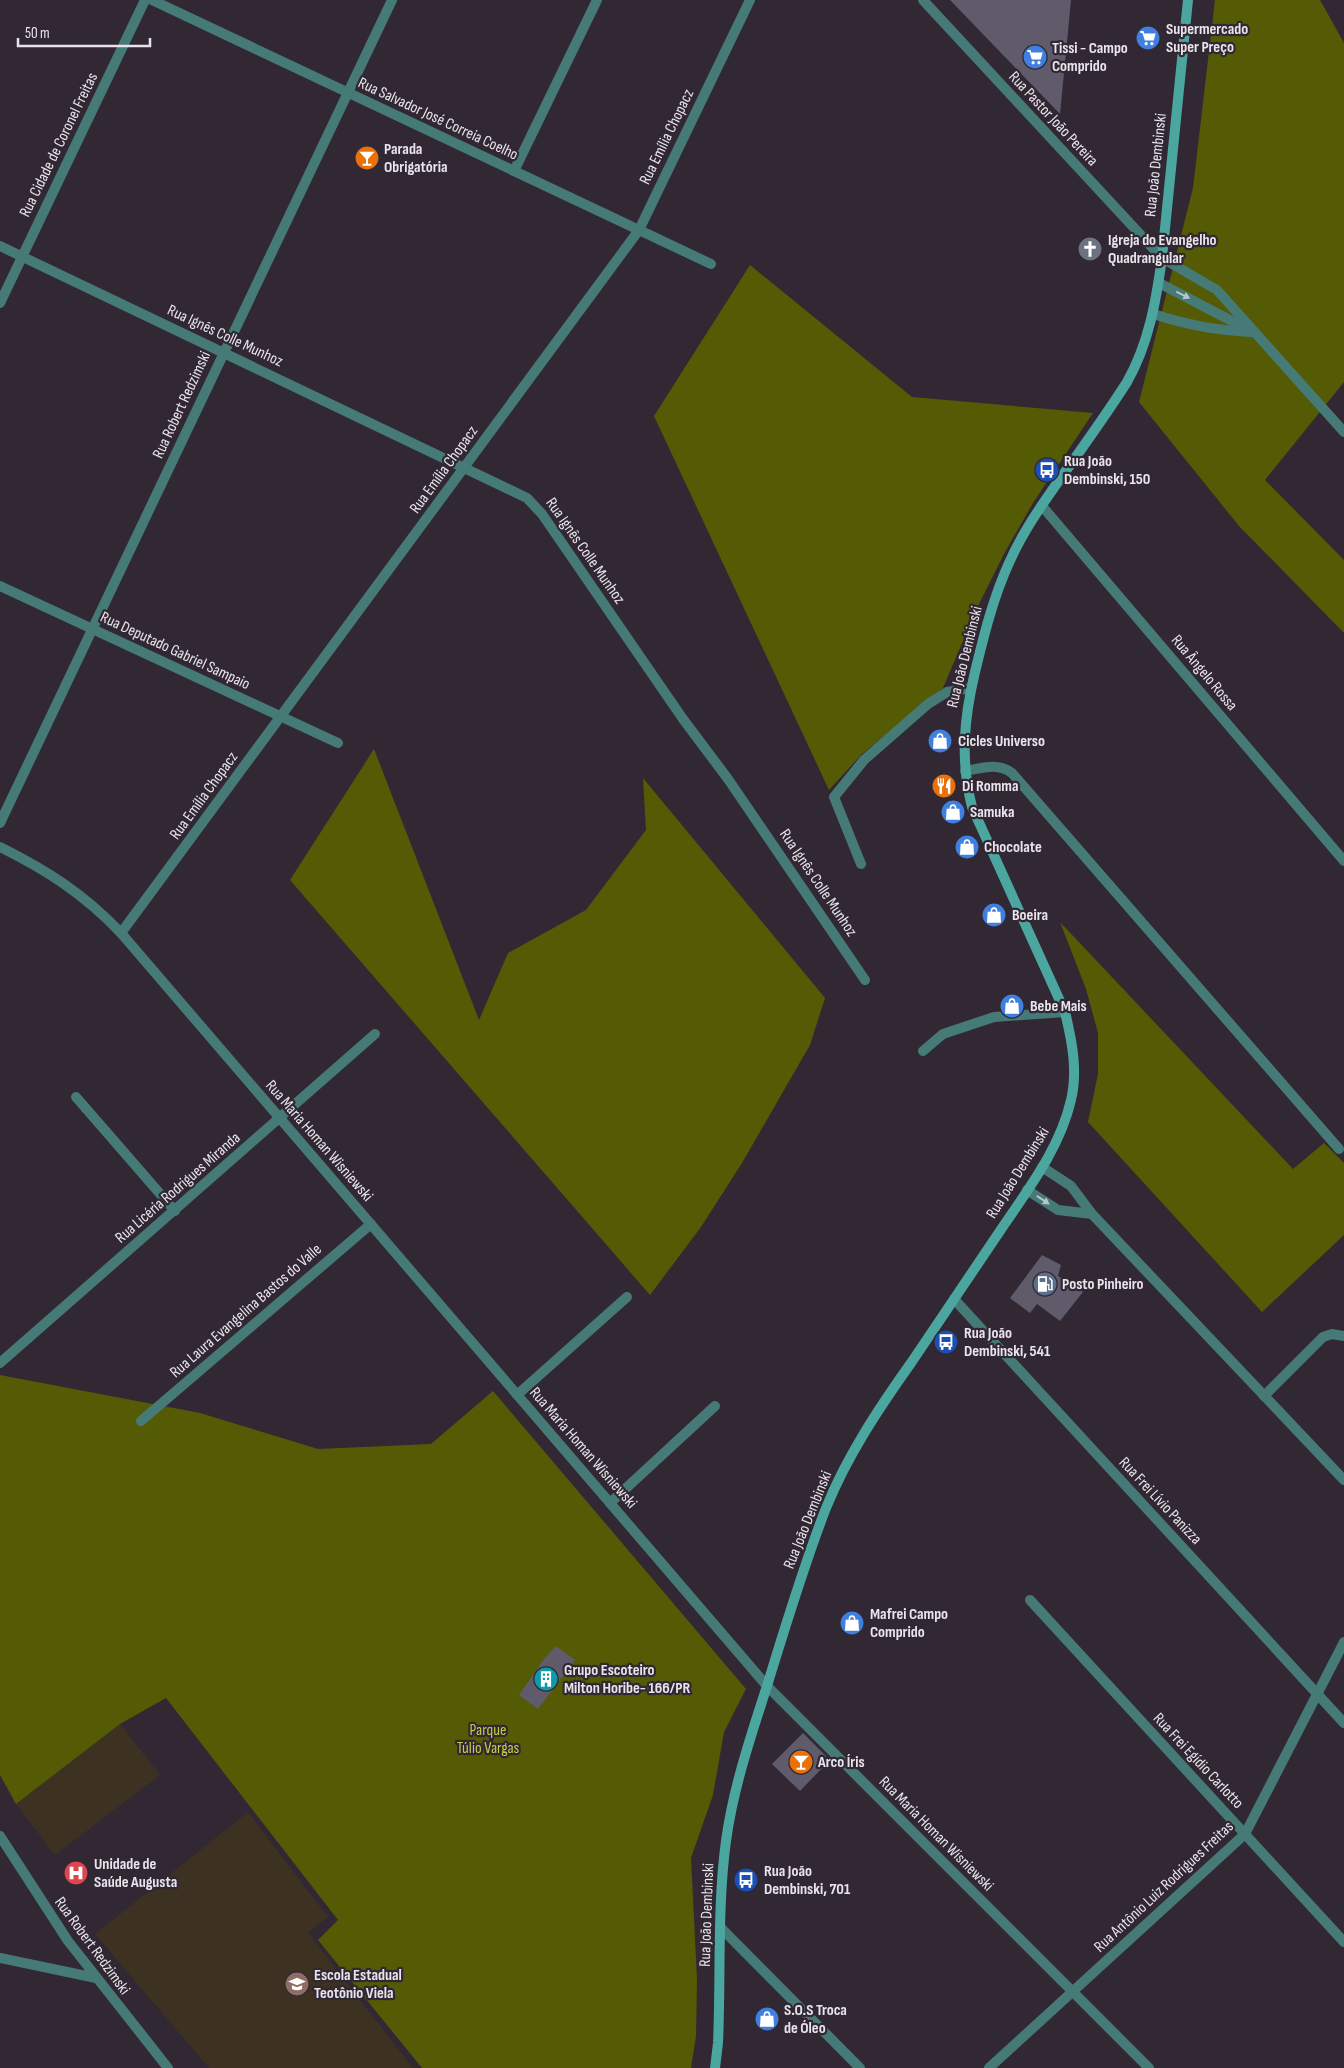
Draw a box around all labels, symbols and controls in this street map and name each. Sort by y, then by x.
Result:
scale bar [18,15,150,47]
place label: Supermercado Super Preço [1166,20,1248,57]
text: 50 m [25,24,50,43]
supermarket icon: Supermercado Super Preço [1135,25,1161,51]
place label: Tissi - Campo Comprido [1052,39,1128,76]
supermarket icon: Tissi - Campo Comprido [1022,44,1048,70]
street label: Rua Pastor João Pereira [1004,68,1102,170]
street label: Rua Cidade de Coronel Freitas [16,70,102,220]
street label: Rua Salvador José Correia Coelho [355,74,521,164]
street label: Rua Emília Chopacz [636,86,698,188]
street label: Rua João Dembinski [1141,112,1171,218]
place label: Parada Obrigatória [384,140,447,177]
bar icon: Parada Obrigatória [354,145,380,171]
place label: Igreja do Evangelho Quadrangular [1108,231,1217,268]
church icon: Igreja do Evangelho Quadrangular [1077,236,1103,262]
one-way arrow [1176,291,1190,299]
street label: Rua Ignês Colle Munhoz [164,301,286,371]
street label: Rua Robert Redzimski [149,348,215,462]
street label: Rua Emília Chopacz [406,422,482,518]
place label: Rua João Dembinski, 150 [1064,452,1150,489]
bus stop icon: Rua João Dembinski, 150 [1034,457,1060,483]
street label: Rua Ignês Colle Munhoz [541,494,629,608]
street label: Rua João Dembinski [943,604,987,710]
street label: Rua Deputado Gabriel Sampaio [97,608,253,694]
street label: Rua Ângelo Rossa [1167,631,1241,715]
shop icon: Cicles Universo [927,728,953,754]
place label: Cicles Universo [958,732,1045,751]
street label: Rua Emília Chopacz [166,748,242,844]
restaurant icon: Di Romma [931,773,957,799]
place label: Di Romma [962,777,1018,796]
shop icon: Samuka [940,799,966,825]
place label: Samuka [970,803,1015,822]
street label: Rua Ignês Colle Munhoz [775,826,861,940]
shop icon: Chocolate [954,834,980,860]
place label: Chocolate [984,838,1042,857]
shop icon: Boeira [981,902,1007,928]
place label: Boeira [1012,906,1048,925]
shop icon: Bebe Mais [999,993,1025,1019]
place label: Bebe Mais [1030,997,1087,1016]
street label: Rua Maria Homan Wisniewski [261,1076,377,1206]
street label: Rua João Dembinski [982,1124,1054,1222]
street label: Rua Licéria Rodrigues Miranda [112,1129,244,1247]
one-way arrow [1036,1195,1049,1204]
street label: Rua Laura Evangelina Bastos do Valle [166,1240,326,1382]
fuel station icon: Posto Pinheiro [1032,1271,1058,1297]
place label: Posto Pinheiro [1062,1275,1144,1294]
place label: Rua João Dembinski, 541 [964,1324,1051,1361]
bus stop icon: Rua João Dembinski, 541 [933,1329,959,1355]
street label: Rua Maria Homan Wisniewski [525,1383,641,1513]
street label: Rua Frei Lívio Panizza [1115,1453,1205,1549]
street label: Rua João Dembinski [780,1468,836,1572]
place label: Mafrei Campo Comprido [870,1605,948,1642]
shop icon: Mafrei Campo Comprido [839,1610,865,1636]
place label: Grupo Escoteiro Milton Horibe- 166/PR [564,1661,690,1698]
building icon: Grupo Escoteiro Milton Horibe- 166/PR [533,1666,559,1692]
street label: Rua Frei Egídio Carlotto [1149,1709,1247,1813]
park label: Parque Túlio Vargas [457,1721,520,1758]
bar icon: Arco Íris [788,1749,814,1775]
place label: Arco Íris [817,1753,865,1772]
street label: Rua Maria Homan Wisniewski [875,1773,997,1895]
street label: Rua Antônio Luiz Rodrigues Freitas [1090,1817,1238,1957]
place label: Unidade de Saúde Augusta [94,1855,177,1892]
hospital icon: Unidade de Saúde Augusta [63,1860,89,1886]
place label: Rua João Dembinski, 701 [764,1862,851,1899]
street label: Rua João Dembinski [696,1863,718,1967]
bus stop icon: Rua João Dembinski, 701 [733,1867,759,1893]
street label: Rua Robert Redzimski [50,1893,134,1999]
place label: Escola Estadual Teotônio Viela [314,1966,402,2003]
school or university icon: Escola Estadual Teotônio Viela [284,1971,310,1997]
place label: S.O.S Troca de Óleo [784,2001,847,2038]
shop icon: S.O.S Troca de Óleo [754,2006,780,2032]

